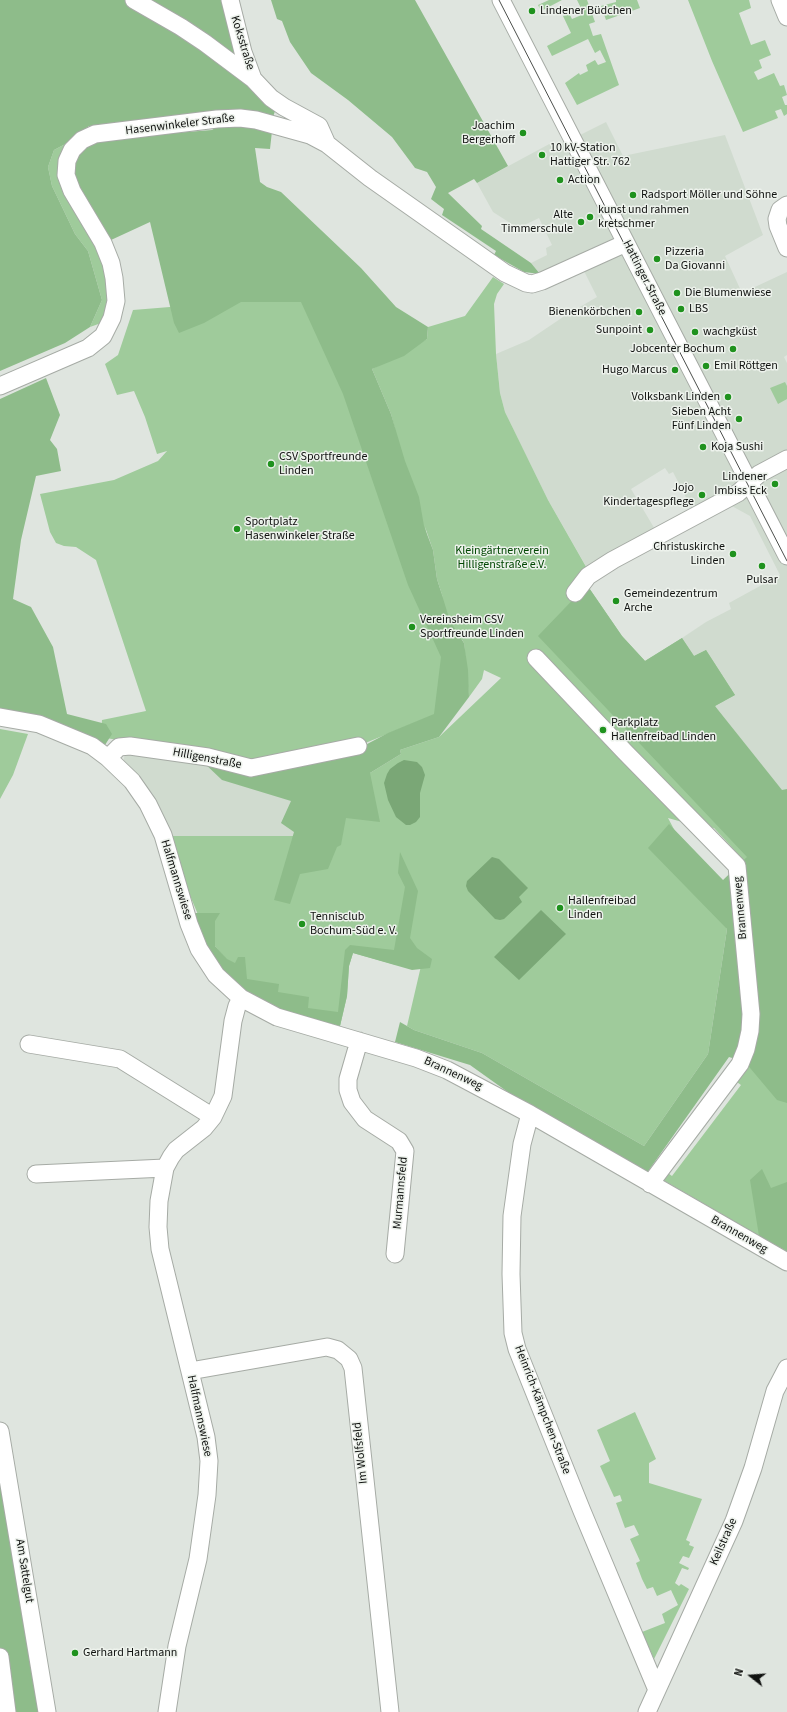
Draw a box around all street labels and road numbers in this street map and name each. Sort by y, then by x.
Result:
street label: Koksstraße [227,14,257,72]
street label: Hasenwinkeler Straße [125,111,235,139]
street label: Hattinger Straße [619,238,669,318]
street label: Hilligenstraße [171,745,243,773]
street label: Halfmannswiese [157,838,195,922]
street label: Brannenweg [731,876,751,940]
street label: Brannenweg [421,1054,485,1094]
street label: Murmannsfeld [391,1156,411,1230]
street label: Brannenweg [708,1213,770,1257]
street label: Heinrich-Kämpchen-Straße [511,1344,573,1476]
street label: Halfmannswiese [183,1374,215,1458]
street label: Im Wolfsfeld [351,1421,371,1485]
street label: Keilstraße [707,1516,741,1568]
street label: Am Sattelgut [12,1538,36,1604]

